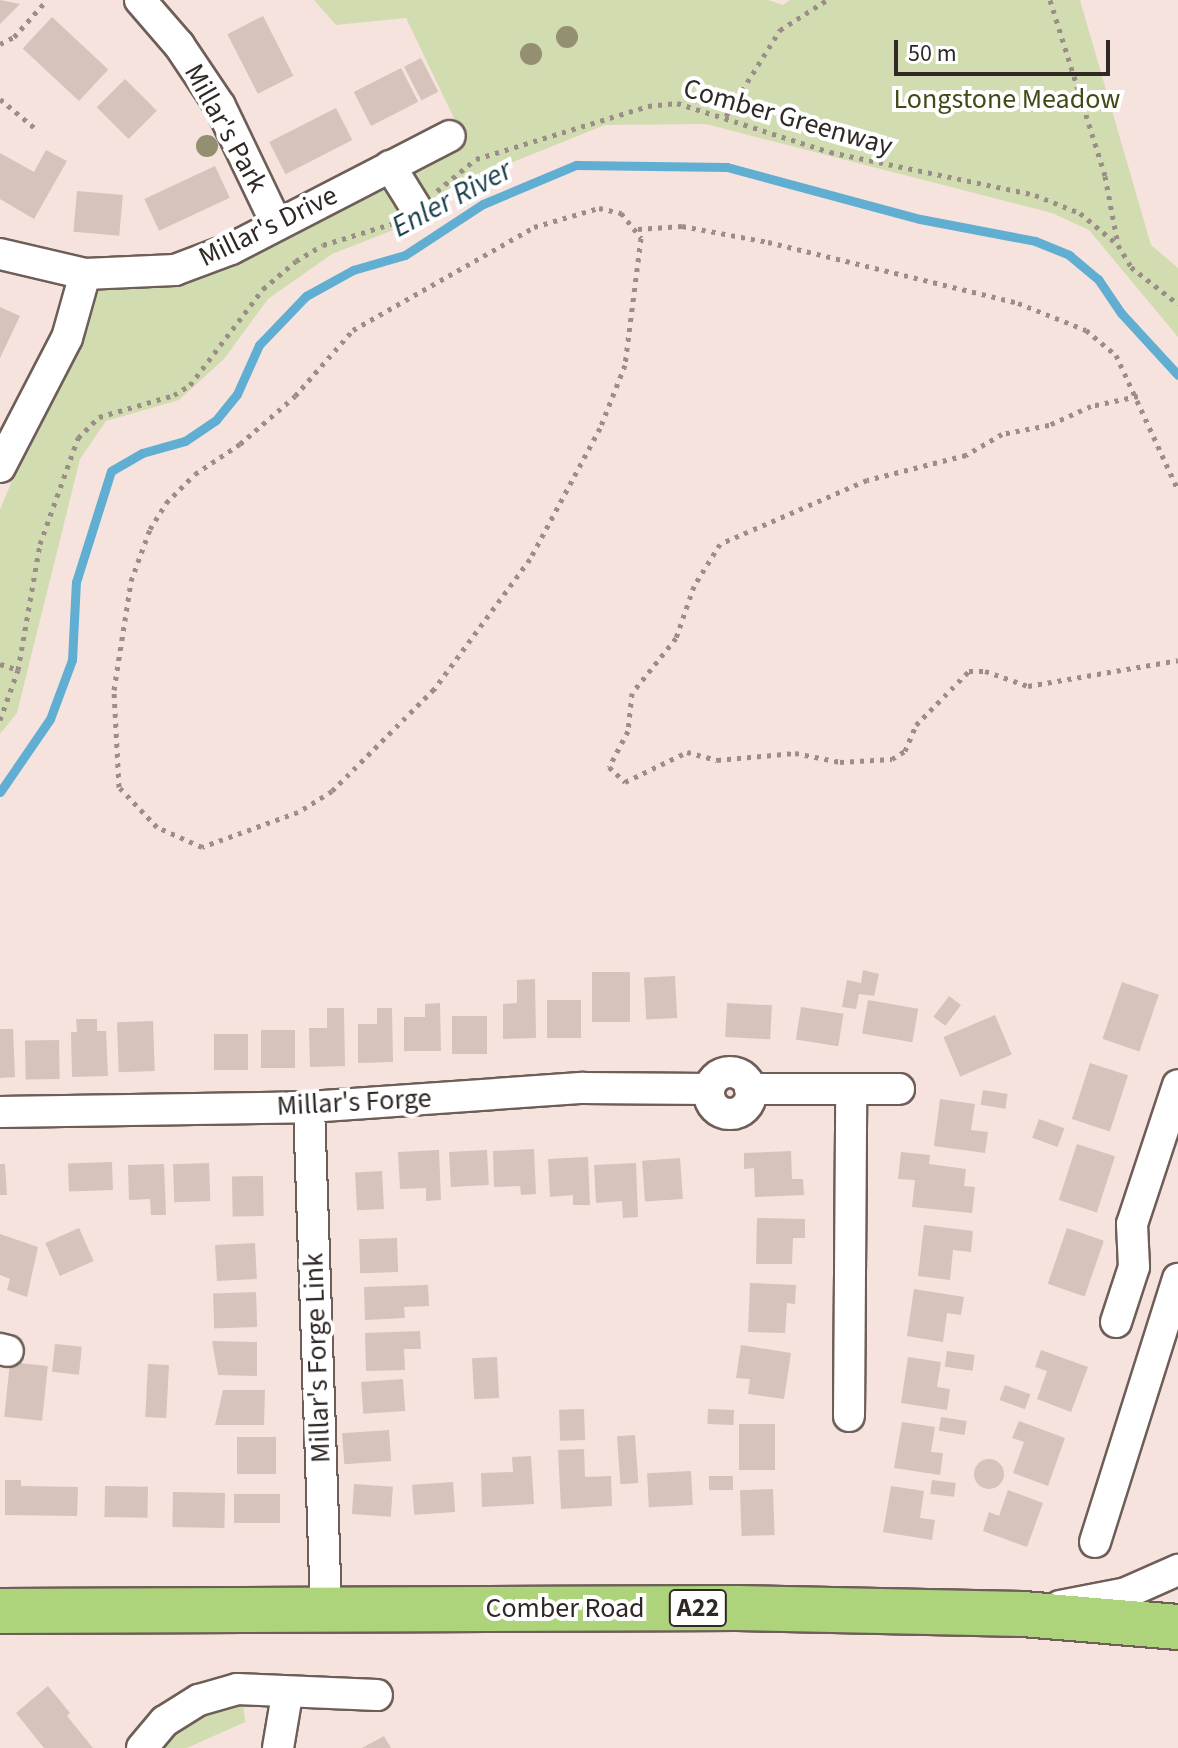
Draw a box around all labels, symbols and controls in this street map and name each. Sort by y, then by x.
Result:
scale bar [898,24,1114,74]
text: 50 m [908,36,957,71]
street label: Millar's Park [177,58,275,198]
street label: Comber Greenway [680,71,896,163]
park label: Longstone Meadow [894,82,1120,116]
water label: Enler River [386,152,518,246]
street label: Millar's Drive [193,178,343,274]
street label: Millar's Forge [276,1081,432,1123]
street label: Millar's Forge Link [297,1252,337,1464]
road number: A22 [668,1586,728,1630]
street label: Comber Road [485,1591,645,1625]

